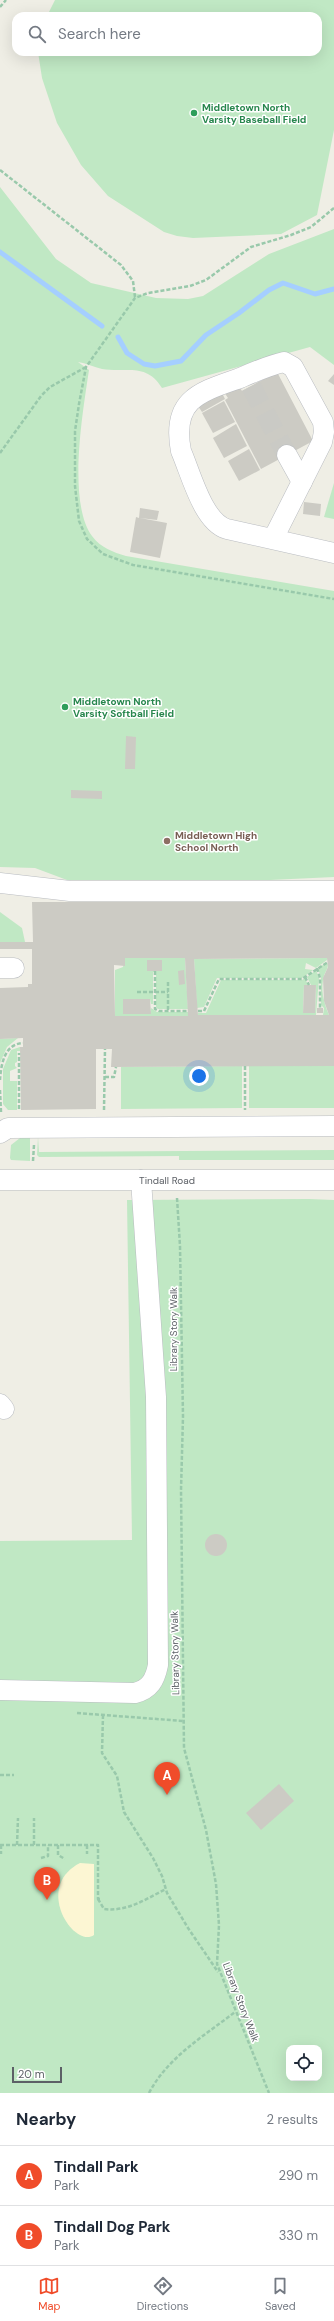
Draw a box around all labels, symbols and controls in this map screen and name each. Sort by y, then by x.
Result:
search box [12,12,322,56]
icon: search [26,23,48,45]
text: Search here [58,24,141,44]
place label: Middletown North Varsity Baseball Field [202,101,306,126]
marker: Middletown North Varsity Baseball Field [189,108,199,118]
place label: Middletown North Varsity Softball Field [73,695,174,720]
marker: Middletown North Varsity Softball Field [60,702,70,712]
place label: Middletown High School North [175,829,257,854]
marker: Middletown High School North [162,836,172,846]
your location [189,1066,209,1086]
street label: Tindall Road [139,1174,195,1187]
street label: Library Story Walk [167,1287,180,1371]
street label: Library Story Walk [168,1611,182,1695]
pin: A [154,1762,180,1795]
pin: B [34,1867,60,1900]
street label: Library Story Walk [220,1960,262,2044]
map controls [286,2045,322,2081]
button: locate [286,2045,322,2081]
scale bar [12,2065,62,2084]
text: 20 m [18,2067,44,2081]
text: Nearby [16,2108,76,2130]
text: 2 results [267,2111,318,2128]
text: Tindall Park [54,2157,139,2177]
text: A [24,2167,34,2184]
text: 290 m [279,2167,318,2184]
text: Park [54,2177,80,2194]
text: Tindall Dog Park [54,2217,171,2237]
text: B [25,2227,33,2244]
text: 330 m [279,2227,318,2244]
text: Park [54,2237,80,2254]
tab: Map [38,2275,60,2313]
tab: Directions [137,2275,189,2313]
tab: Saved [265,2275,296,2313]

